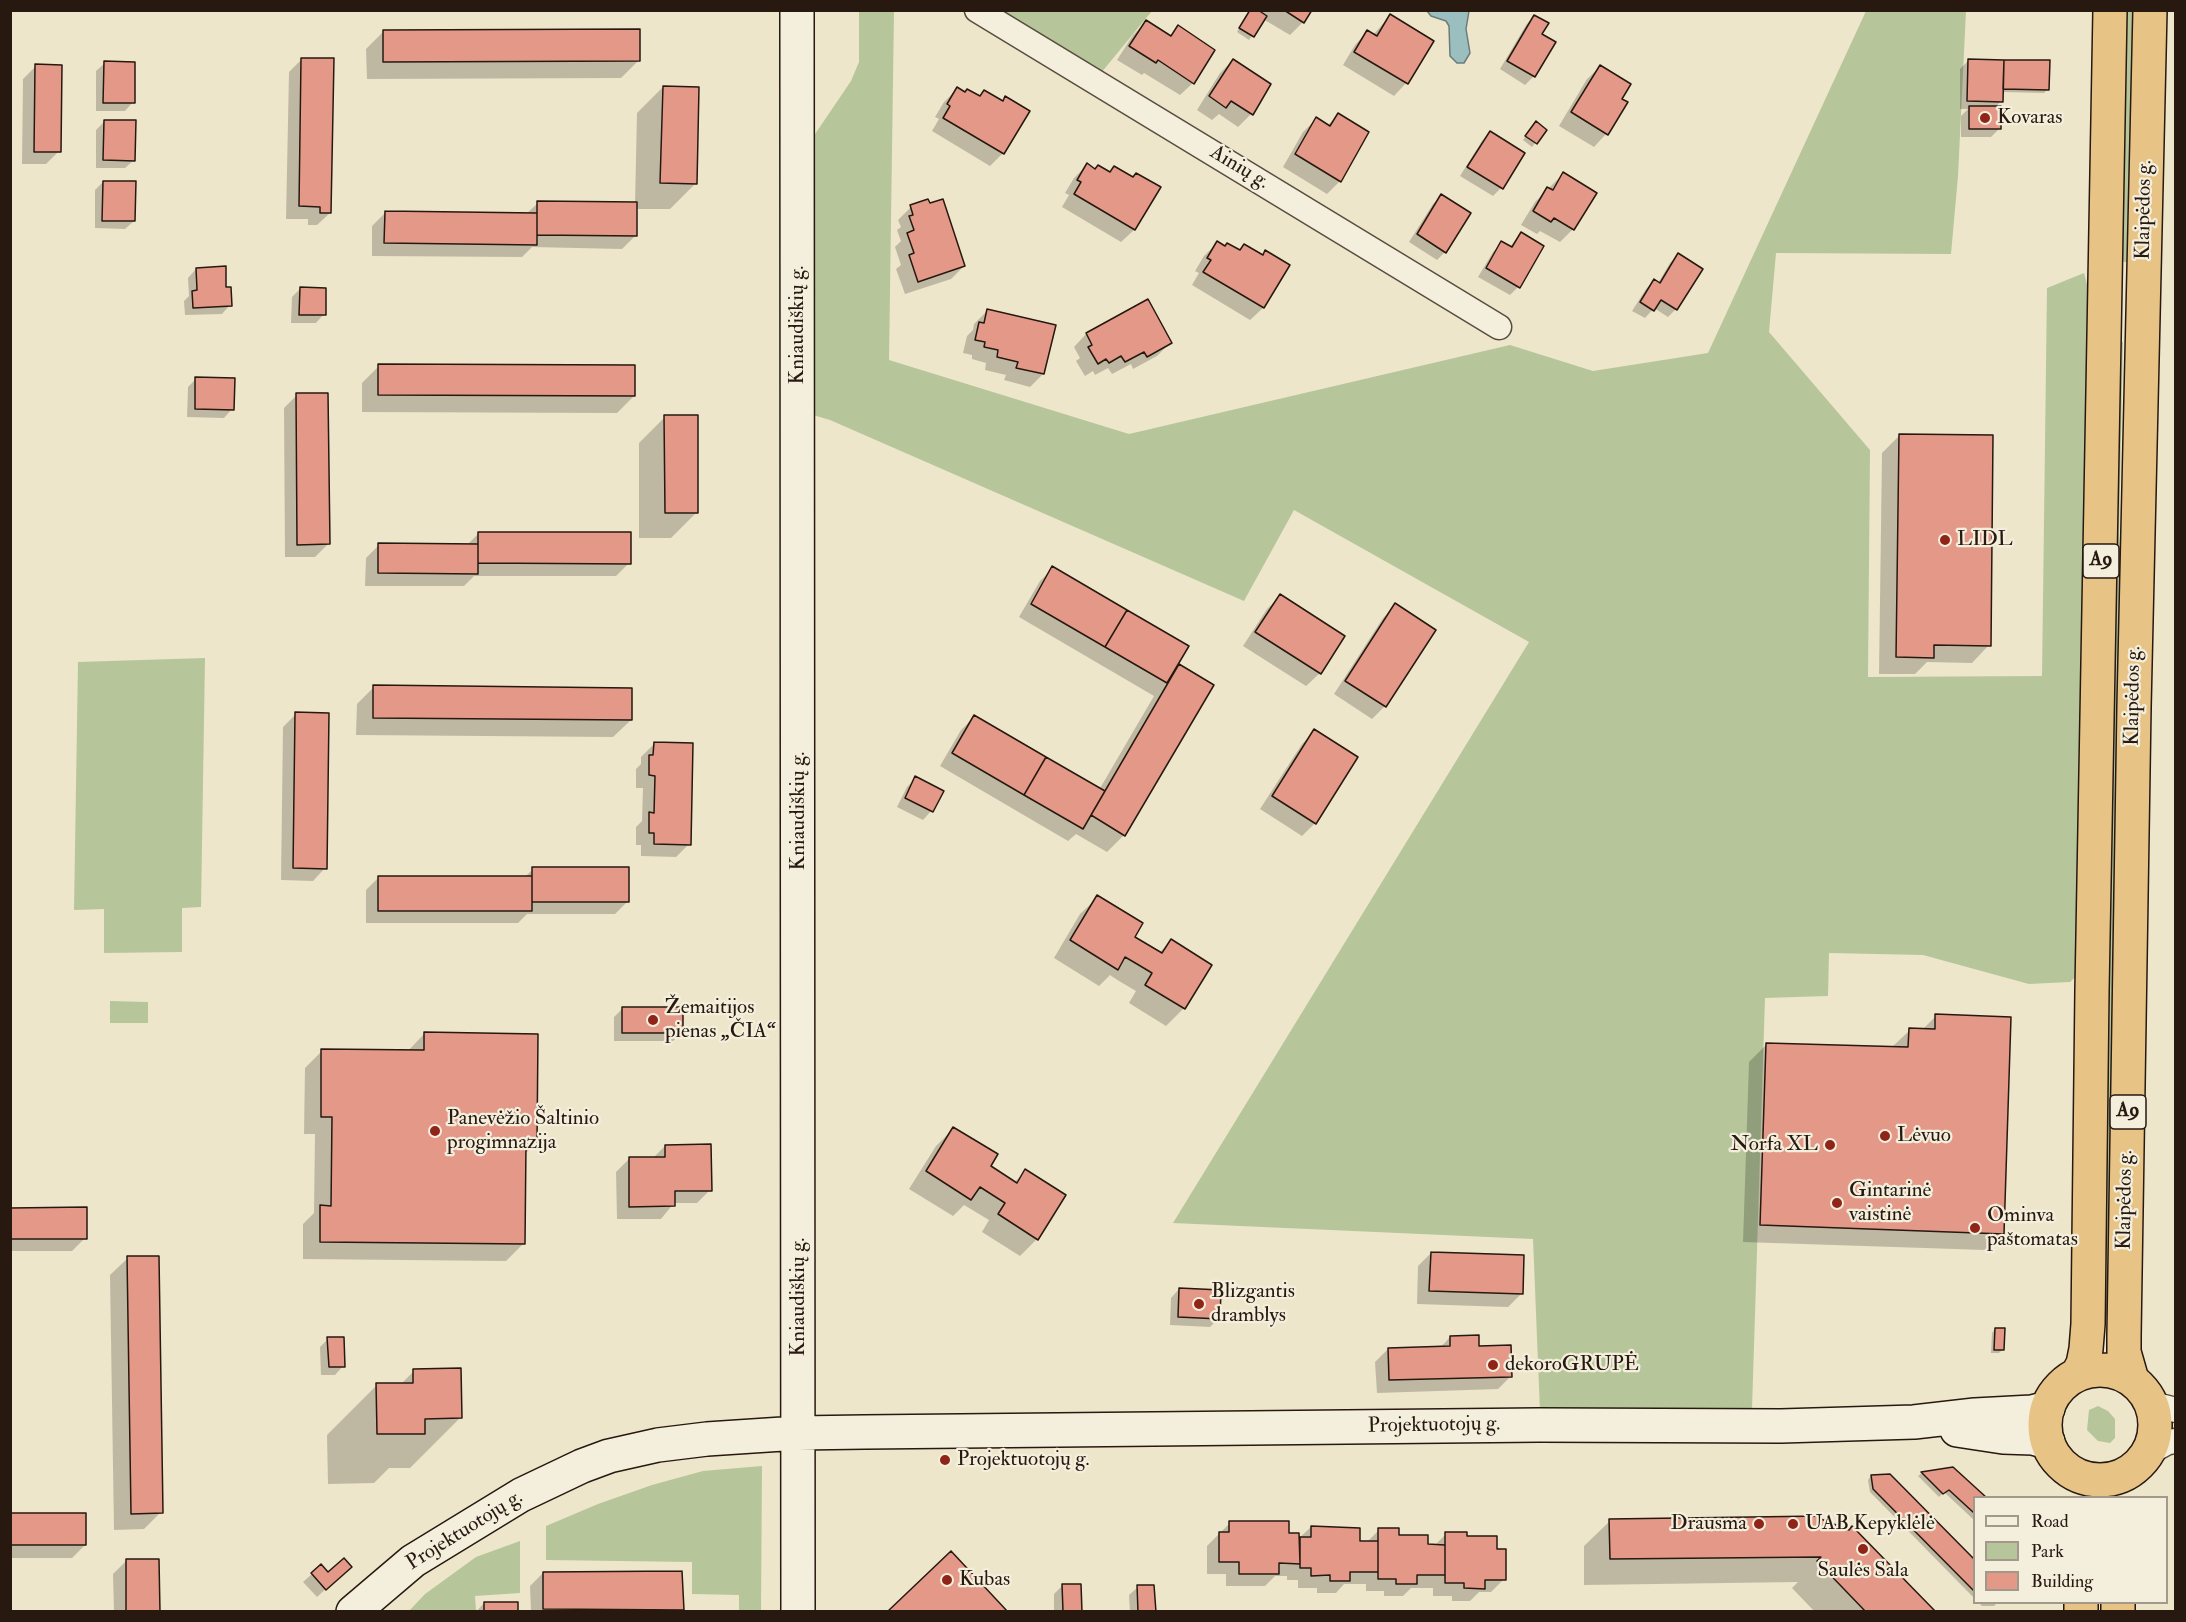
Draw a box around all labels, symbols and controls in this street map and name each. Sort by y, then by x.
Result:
place label: Kovaras [1997,105,2063,131]
marker: Kovaras [1978,111,1992,125]
street label: Ainių g. [1205,141,1273,195]
street label: Klaipėdos g. [2132,160,2158,260]
street label: Kniaudiškių g. [785,266,811,384]
place label: LIDL [1957,527,2013,553]
marker: LIDL [1938,533,1952,547]
road number: A9 [2083,544,2119,578]
street label: Klaipėdos g. [2121,646,2147,746]
street label: Kniaudiškių g. [786,752,812,870]
place label: Žemaitijos pienas „ČIA“ [665,995,776,1045]
marker: Žemaitijos pienas „ČIA“ [646,1013,660,1027]
road number: A9 [2110,1095,2146,1129]
place label: Panevėžio Šaltinio progimnazija [447,1106,599,1156]
place label: Lėvuo [1897,1123,1951,1149]
marker: Panevėžio Šaltinio progimnazija [428,1124,442,1138]
marker: Lėvuo [1878,1129,1892,1143]
place label: Norfa XL [1730,1132,1818,1158]
marker: Norfa XL [1823,1138,1837,1152]
street label: Klaipėdos g. [2113,1150,2139,1250]
place label: Gintarinė vaistinė [1849,1178,1931,1228]
marker: Gintarinė vaistinė [1830,1196,1844,1210]
place label: Ominva paštomatas [1987,1203,2078,1253]
marker: Ominva paštomatas [1968,1221,1982,1235]
street label: Kniaudiškių g. [786,1238,812,1356]
place label: Blizgantis dramblys [1211,1279,1295,1329]
marker: Blizgantis dramblys [1192,1297,1206,1311]
place label: dekoroGRUPĖ [1505,1352,1639,1378]
marker: dekoroGRUPĖ [1486,1358,1500,1372]
street label: Projektuotojų g. [1368,1412,1500,1440]
place label: Projektuotojų g. [957,1447,1089,1473]
marker: Projektuotojų g. [938,1453,952,1467]
street label: Projektuotojų g. [402,1485,528,1577]
legend [1973,1496,2168,1604]
text: Road [2031,1510,2069,1533]
place label: Drausma [1670,1511,1747,1537]
place label: UAB Kepyklėlė [1805,1511,1935,1537]
marker: Drausma [1752,1517,1766,1531]
marker: UAB Kepyklėlė [1786,1517,1800,1531]
text: Park [2031,1540,2064,1563]
marker: Saulės Sala [1856,1542,1870,1556]
place label: Saulės Sala [1817,1558,1909,1584]
place label: Kubas [959,1567,1010,1593]
text: Building [2031,1570,2093,1593]
marker: Kubas [940,1573,954,1587]

